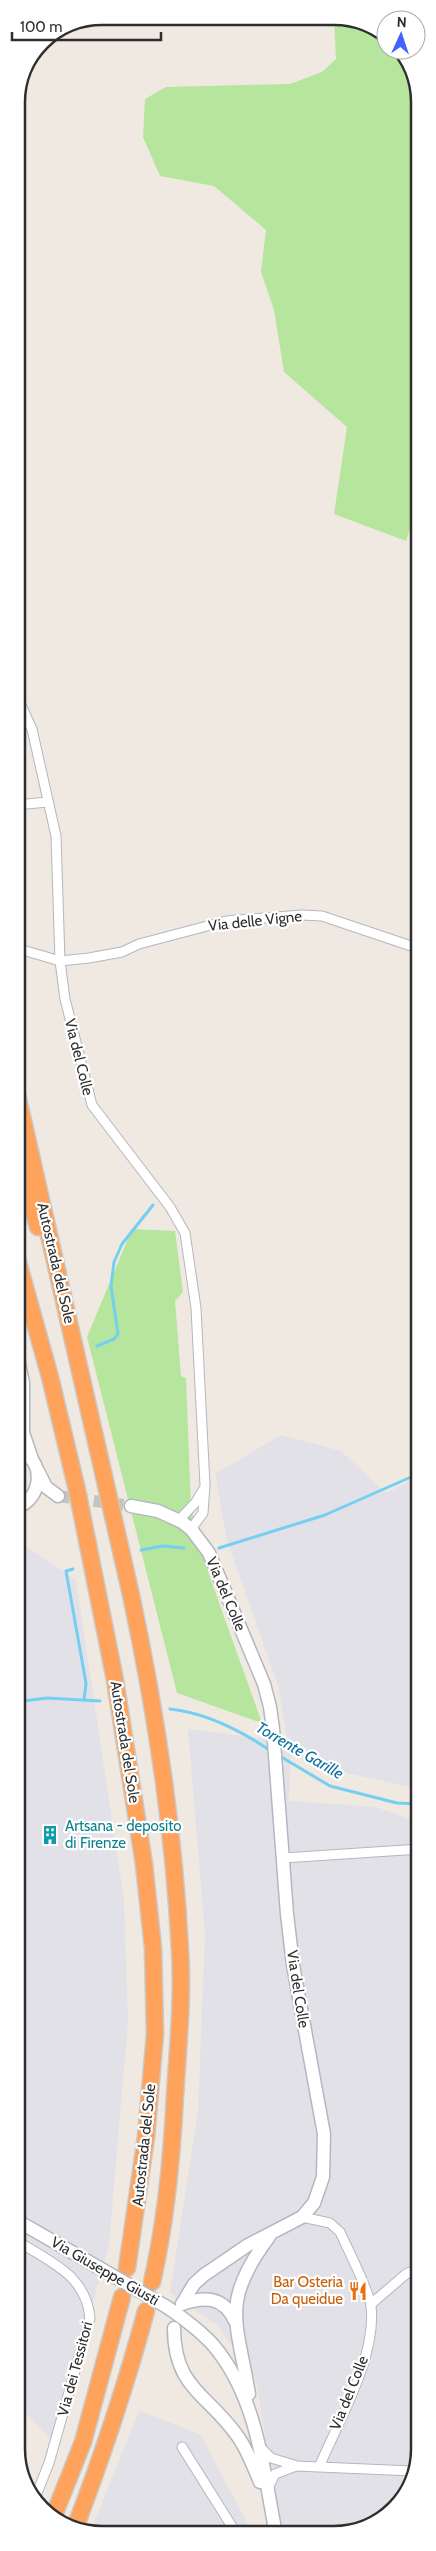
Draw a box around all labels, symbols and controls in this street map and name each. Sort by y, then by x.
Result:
scale bar [12,10,161,42]
north arrow [376,10,426,60]
text: N [396,13,407,31]
text: 100 m [20,18,62,36]
street label: Via delle Vigne [207,907,303,935]
street label: Via del Colle [61,1017,97,1098]
street label: Autostrada del Sole [33,1201,79,1325]
street label: Via del Colle [202,1554,250,1634]
street label: Autostrada del Sole [106,1680,144,1805]
water label: Torrente Garille [253,1718,347,1783]
place label: Artsana - deposito di Firenze [65,1817,181,1852]
building icon: Artsana - deposito di Firenze [39,1824,61,1846]
street label: Via del Colle [283,1949,313,2029]
street label: Autostrada del Sole [129,2082,159,2207]
street label: Via Giuseppe Giusti [48,2233,162,2309]
place label: Bar Osteria Da queidue [271,2273,344,2308]
restaurant icon: Bar Osteria Da queidue [347,2280,369,2302]
street label: Via dei Tessitori [54,2320,96,2418]
street label: Via del Colle [326,2353,372,2433]

